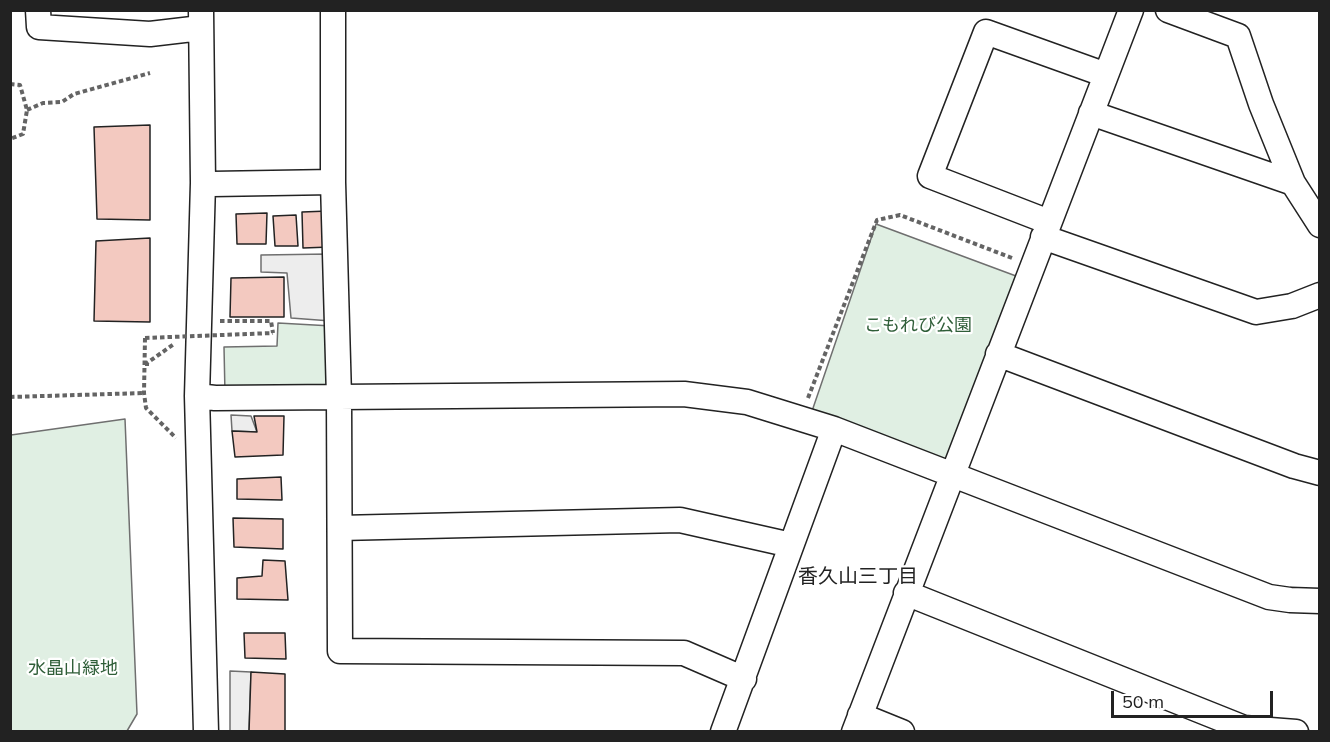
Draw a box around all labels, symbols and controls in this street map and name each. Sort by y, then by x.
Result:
park label: こもれび公園 [864,315,972,337]
district label: 香久山三丁目 [798,565,918,589]
park label: 水晶山緑地 [28,658,118,680]
scale bar [1114,679,1276,717]
text: 50 m [1122,690,1164,713]

